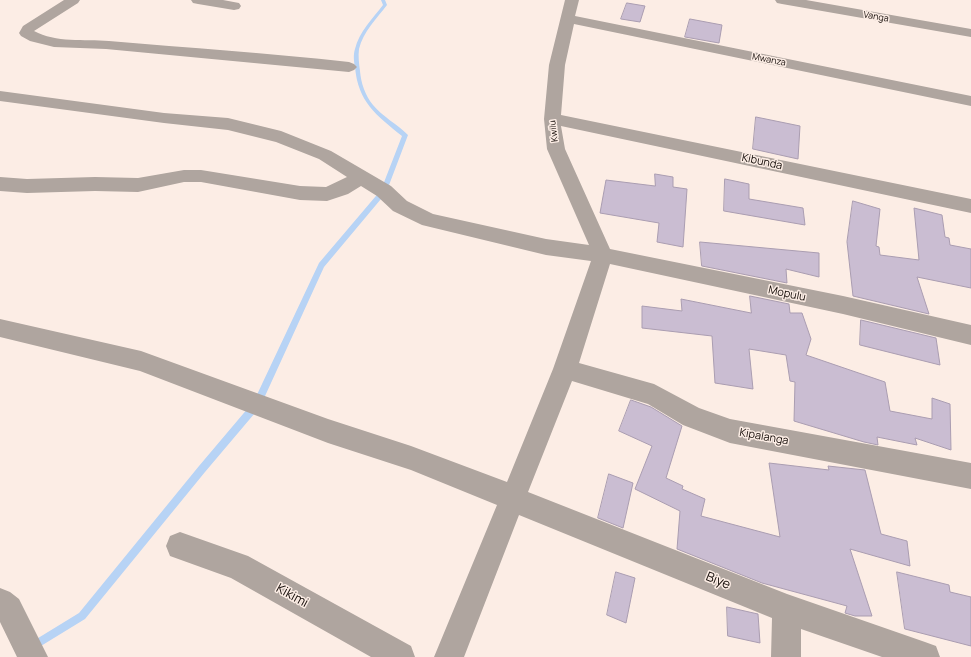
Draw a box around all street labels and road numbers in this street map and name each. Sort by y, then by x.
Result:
street label: Vanga [862,9,890,25]
street label: Mwanza [751,51,787,69]
street label: Kwilu [547,120,561,142]
street label: Kibunda [740,151,784,173]
street label: Mopulu [767,284,807,304]
street label: Kipalanga [738,426,790,448]
street label: Biye [703,569,733,593]
street label: Kikimi [273,581,311,611]

